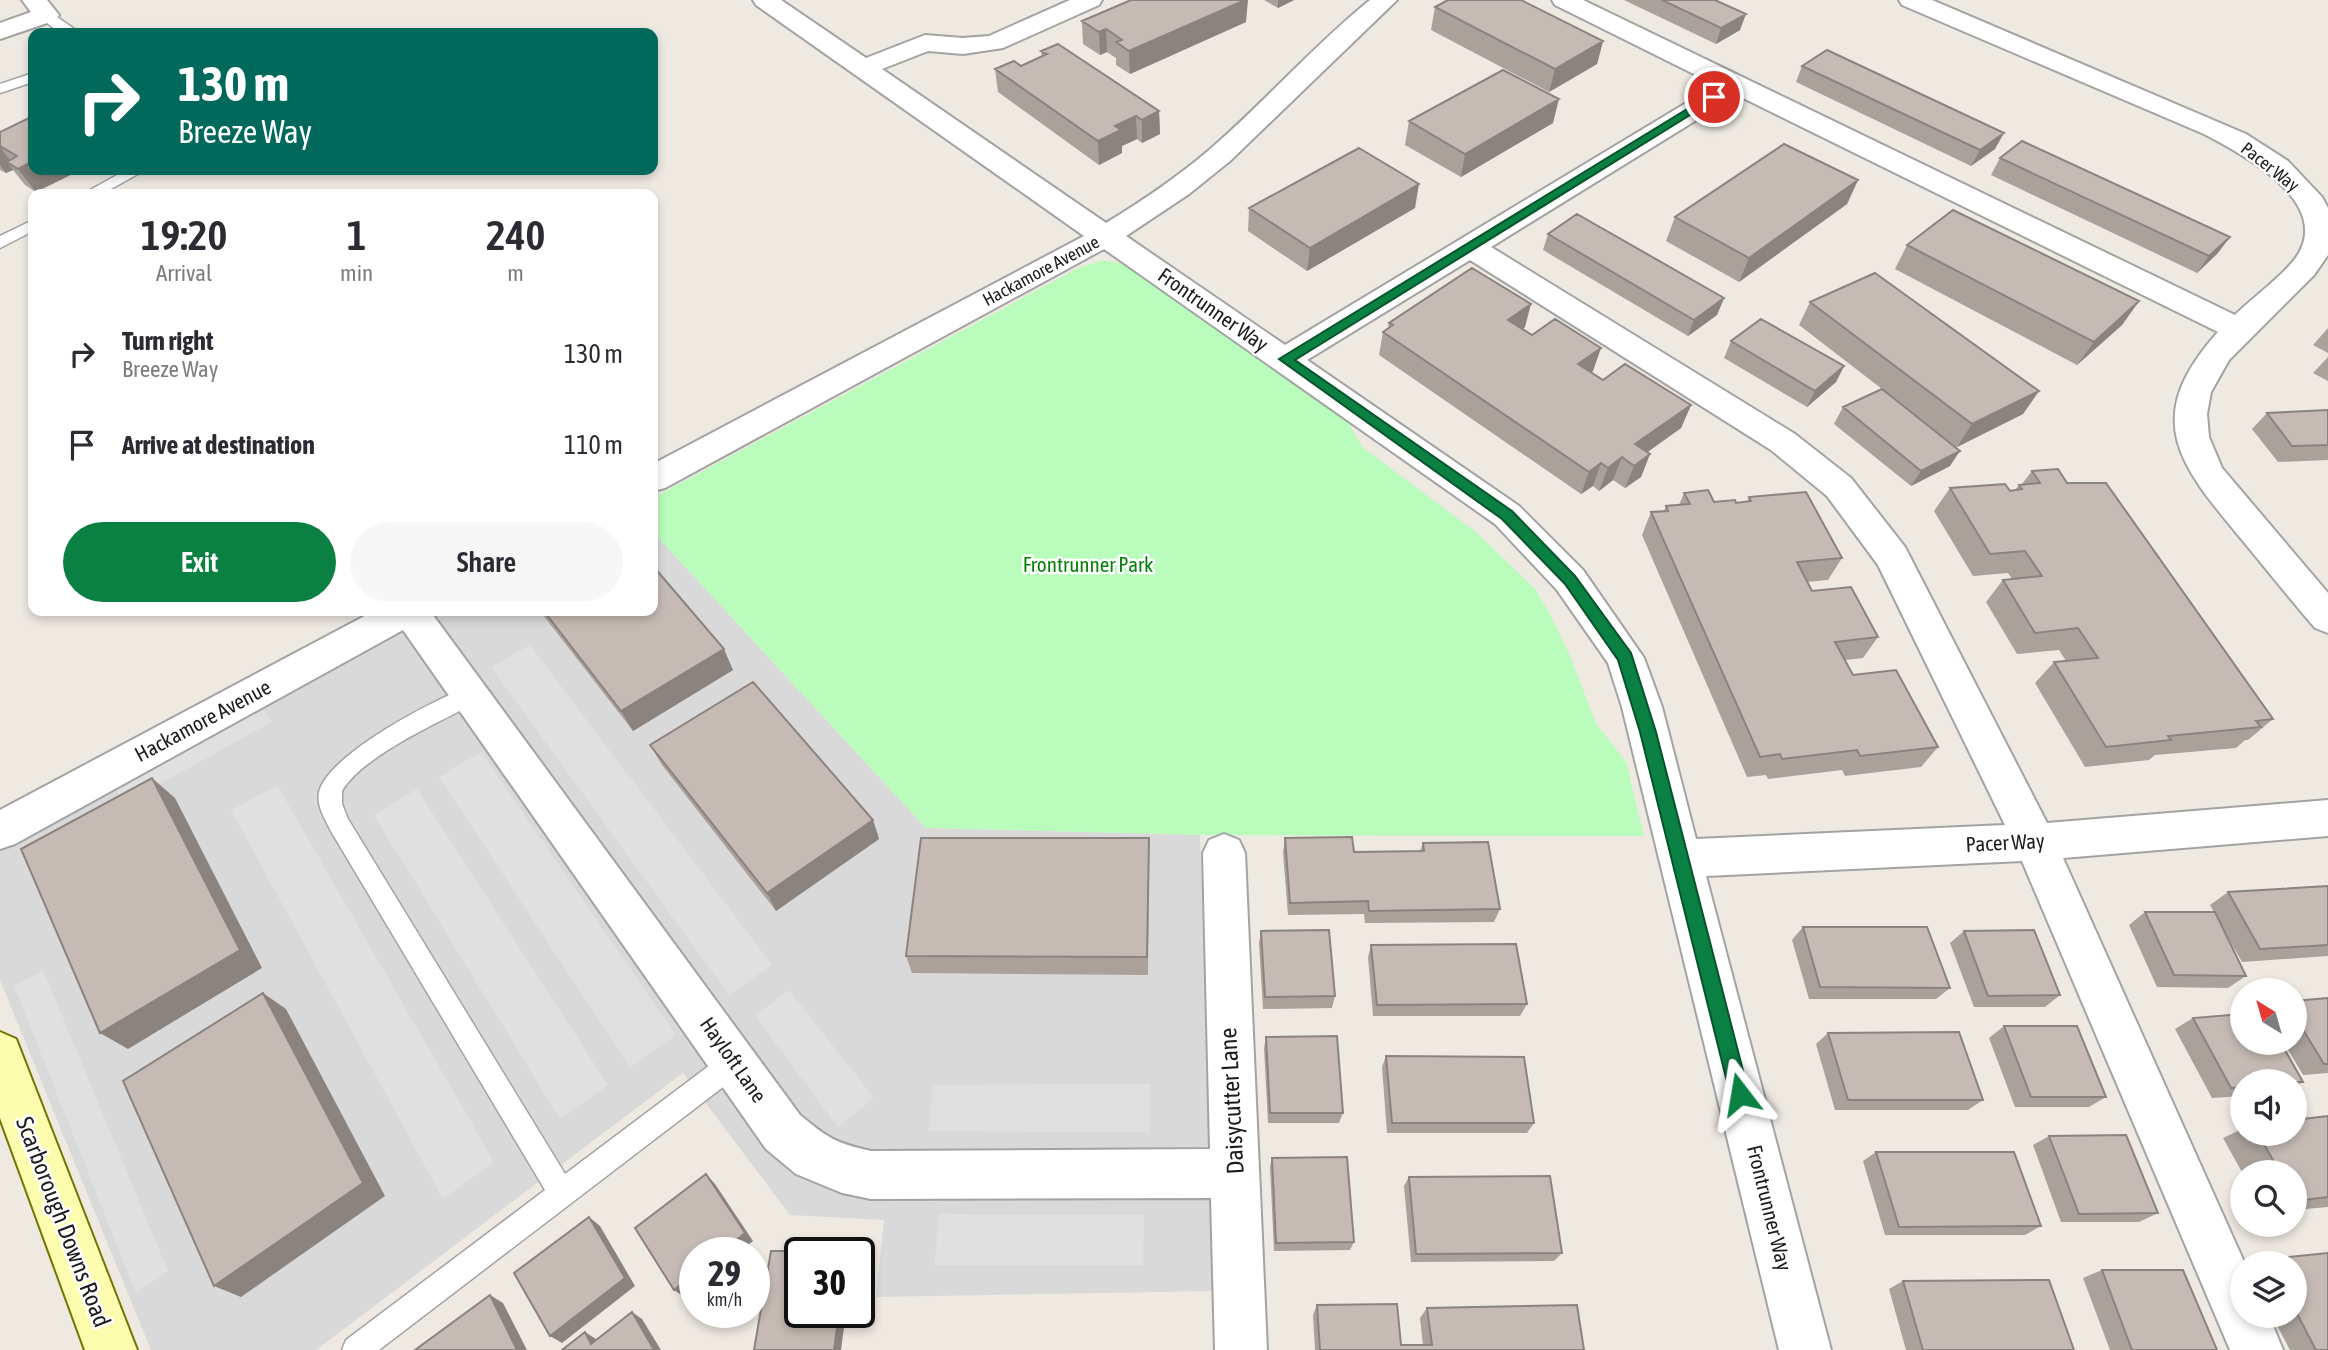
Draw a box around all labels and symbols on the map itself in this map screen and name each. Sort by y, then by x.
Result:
pin [1684,67,1744,127]
street label: Pacer Way [2237,137,2303,196]
street label: Hackamore Avenue [979,231,1103,310]
street label: Frontrunner Way [1154,262,1273,356]
park label: Frontrunner Park [1023,552,1153,576]
street label: Hackamore Avenue [130,674,275,766]
street label: Pacer Way [1965,828,2045,856]
north arrow [2230,978,2306,1055]
street label: Hayloft Lane [696,1012,772,1107]
street label: Daisycutter Lane [1214,1027,1249,1175]
position arrow [1703,1057,1777,1131]
street label: Scarborough Downs Road [11,1113,116,1331]
street label: Frontrunner Way [1743,1142,1797,1273]
speed limit sign: 30 [784,1237,875,1328]

